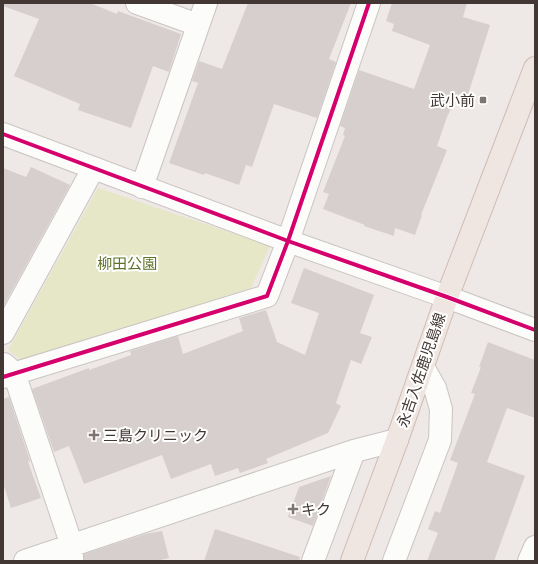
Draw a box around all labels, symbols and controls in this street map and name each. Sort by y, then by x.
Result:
place label: 武小前 [430,89,475,112]
marker: 武小前 [478,95,488,105]
park label: 柳田公園 [97,252,157,275]
street label: 永吉入佐鹿児島線 [391,310,451,430]
place label: 三島クリニック [103,424,208,447]
marker: 三島クリニック [88,429,100,441]
place label: キク [301,498,331,521]
marker: キク [288,504,298,514]

